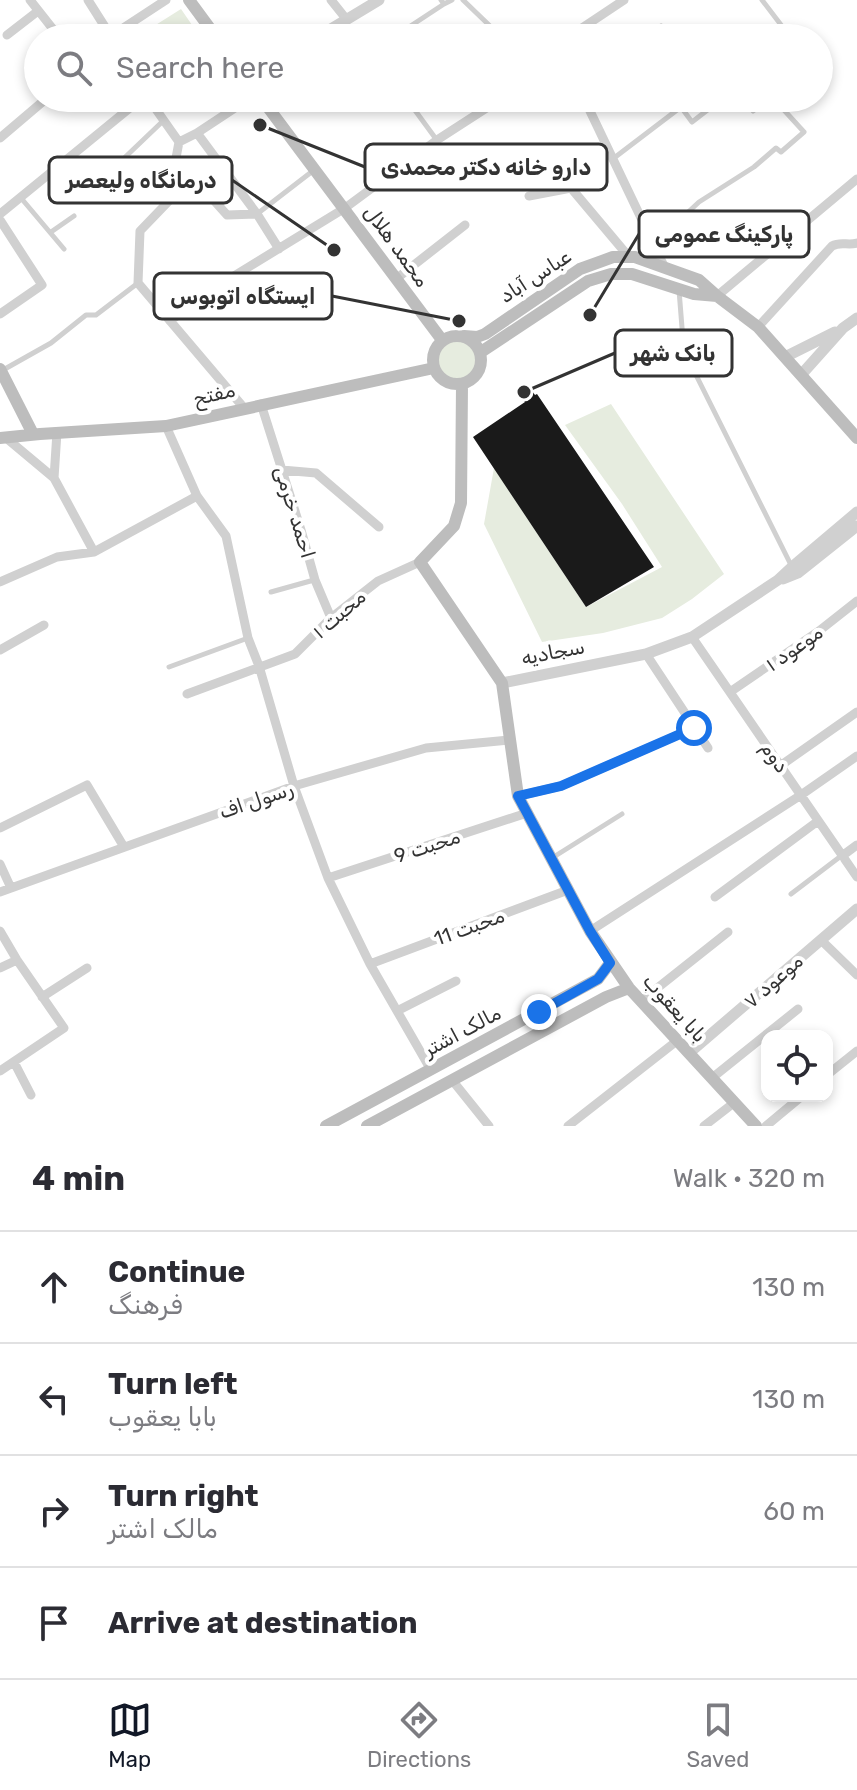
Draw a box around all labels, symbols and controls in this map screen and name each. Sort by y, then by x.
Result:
search box [24,24,833,112]
icon: search [52,46,96,90]
text: Search here [116,50,284,86]
callout: دارو خانه دکتر محمدی [365,144,607,190]
text: دارو خانه دکتر محمدی [381,154,591,181]
callout: درمانگاه ولیعصر [49,157,232,203]
text: درمانگاه ولیعصر [64,167,216,194]
street label: محمد هلال [359,200,435,292]
callout: پارکینگ عمومی [639,211,809,257]
text: پارکینگ عمومی [655,221,793,249]
street label: عباس آباد [495,244,575,308]
callout: ایستگاه اتوبوس [154,273,332,319]
text: ایستگاه اتوبوس [170,283,316,310]
callout: بانک شهر [615,330,732,376]
text: بانک شهر [628,340,716,367]
street label: مفتح [191,378,238,412]
street label: احمد خرمی [270,463,320,561]
street label: محبت ۱ [308,584,370,644]
street label: موعود ۱ [761,620,827,676]
street label: سجادیه [519,634,587,670]
route start [676,710,712,746]
street label: دوم [754,737,794,778]
street label: رسول اف [216,776,296,824]
street label: محبت 9 [391,824,463,868]
street label: محبت 11 [430,903,508,951]
street label: موعود ۷ [738,949,808,1013]
street label: بابا یعقوب [638,969,712,1047]
route end [521,994,557,1030]
street label: مالک اشتر [418,1001,505,1062]
map controls [761,1030,833,1102]
button: locate [761,1030,833,1102]
text: 4 min [32,1158,125,1199]
text: Walk · 320 m [673,1163,825,1194]
text: Continue [108,1254,245,1290]
icon: ahead [32,1265,76,1309]
text: 130 m [752,1272,825,1303]
text: فرهنگ [108,1290,182,1321]
text: Turn left [108,1366,238,1402]
icon: left [32,1377,76,1421]
text: 130 m [752,1384,825,1415]
text: بابا یعقوب [108,1402,217,1433]
text: Turn right [108,1478,259,1514]
icon: right [32,1489,76,1533]
text: 60 m [763,1496,825,1527]
text: مالک اشتر [108,1514,218,1545]
icon: arrive [32,1601,76,1645]
text: Arrive at destination [108,1605,418,1641]
tab: Map [108,1698,152,1773]
tab: Directions [367,1698,471,1773]
tab: Saved [687,1698,749,1773]

